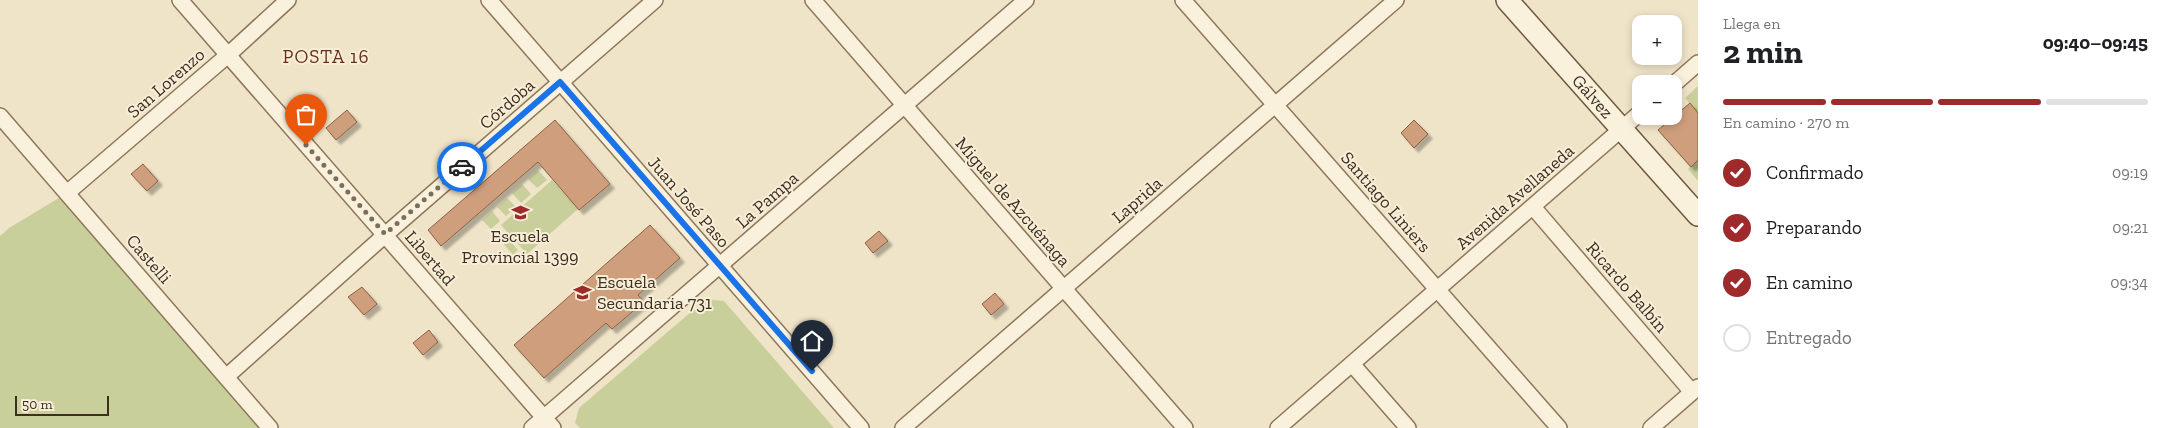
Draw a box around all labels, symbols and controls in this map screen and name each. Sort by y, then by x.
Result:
text: Llega en [1723,14,1780,33]
map controls [1632,15,1682,125]
button: + [1632,15,1682,65]
text: 09:40–09:45 [2043,31,2148,54]
text: 2 min [1723,33,1803,71]
street label: San Lorenzo [123,43,209,123]
district label: POSTA 16 [282,45,370,68]
street label: Gálvez [1567,70,1618,123]
street label: Córdoba [475,74,539,134]
button: − [1632,75,1682,125]
pin [285,94,327,145]
icon: bag [292,101,320,129]
text: En camino · 270 m [1723,113,1849,132]
street label: Miguel de Azcuénaga [951,133,1075,272]
street label: Avenida Avellaneda [1451,139,1579,254]
courier [437,142,487,192]
street label: Santiago Liniers [1336,147,1436,257]
street label: Juan José Paso [643,152,735,252]
icon: car [448,153,476,181]
icon: check [1723,159,1751,187]
text: Confirmado [1766,161,1863,184]
text: 09:19 [2112,163,2148,182]
street label: La Pampa [731,167,803,233]
street label: Laprida [1107,172,1167,228]
school or university icon: Escuela Provincial 1399 [510,203,530,223]
icon: check [1723,214,1751,242]
text: Preparando [1766,216,1862,239]
text: 09:21 [2112,218,2148,237]
place label: Escuela Provincial 1399 [461,225,579,268]
street label: Libertad [400,226,460,290]
street label: Castelli [122,230,176,288]
street label: Ricardo Balbín [1582,237,1673,337]
icon: check [1723,269,1751,297]
place label: Escuela Secundaria 731 [597,271,712,314]
text: En camino [1766,271,1853,294]
text: 09:34 [2110,273,2148,292]
school or university icon: Escuela Secundaria 731 [573,282,593,302]
pin [791,320,833,371]
text: Entregado [1766,326,1852,349]
icon: home [798,327,826,355]
scale bar [15,393,109,416]
text: 50 m [22,396,53,413]

